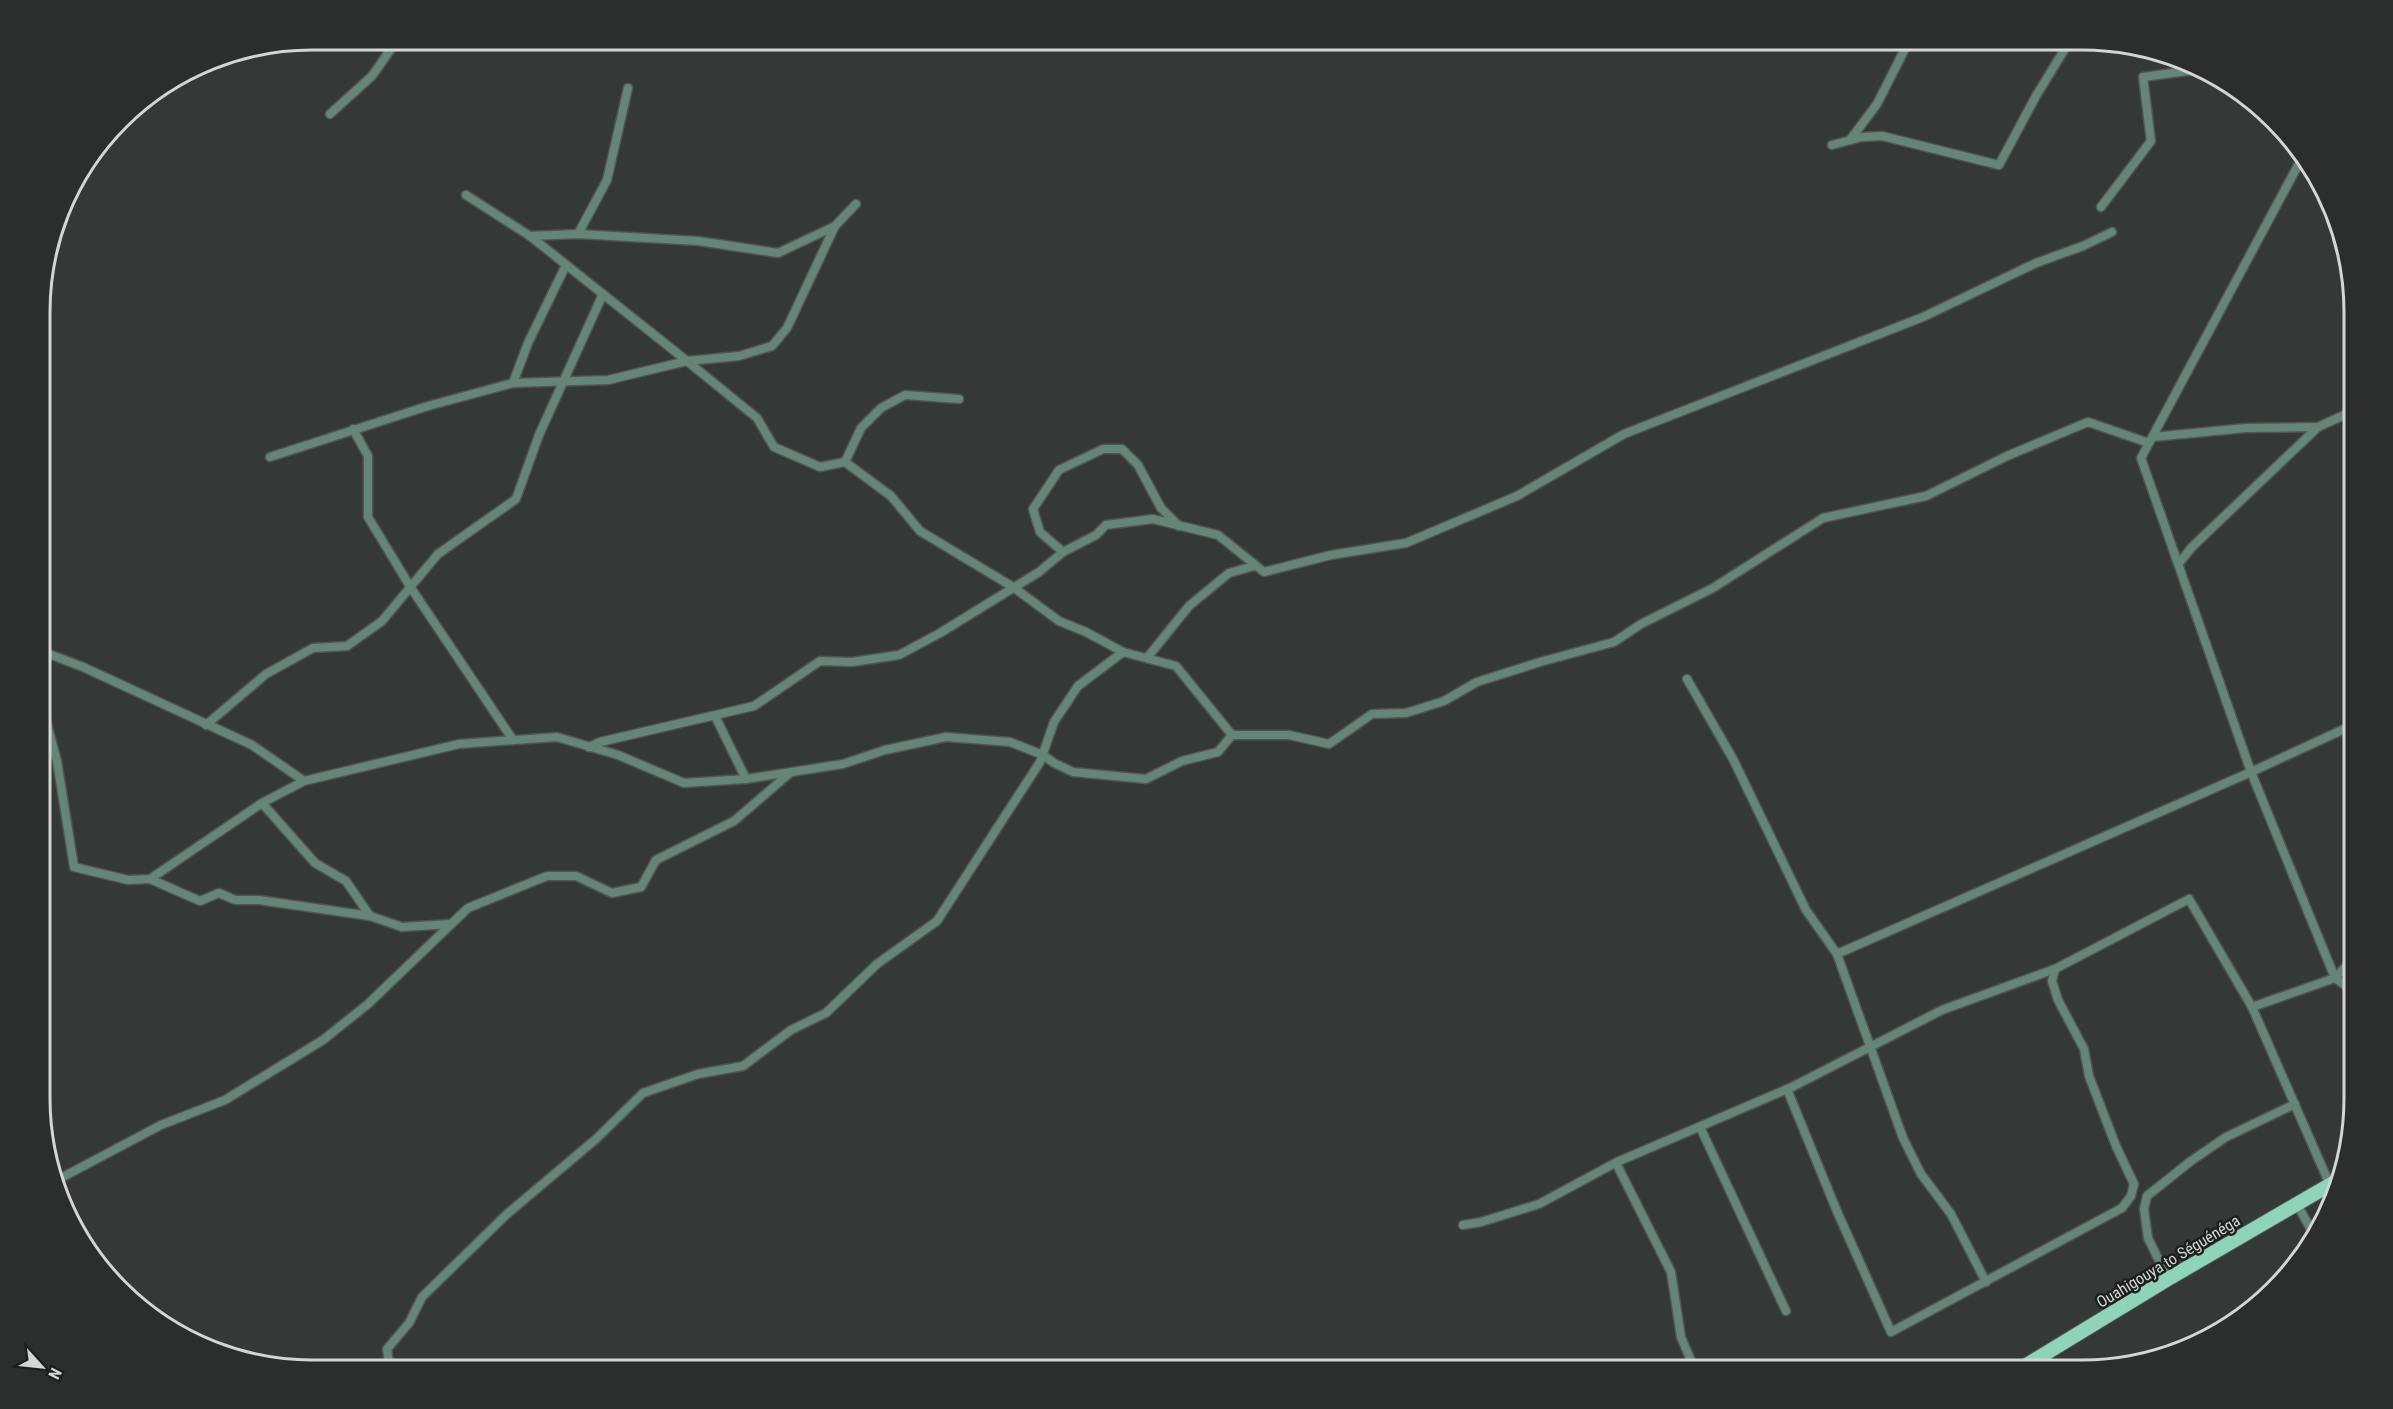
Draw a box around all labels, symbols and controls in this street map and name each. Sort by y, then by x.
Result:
street label: Ouahigouya to Séguénéga [2093,1211,2243,1312]
north arrow [12,1337,72,1397]
text: N [44,1365,66,1382]

